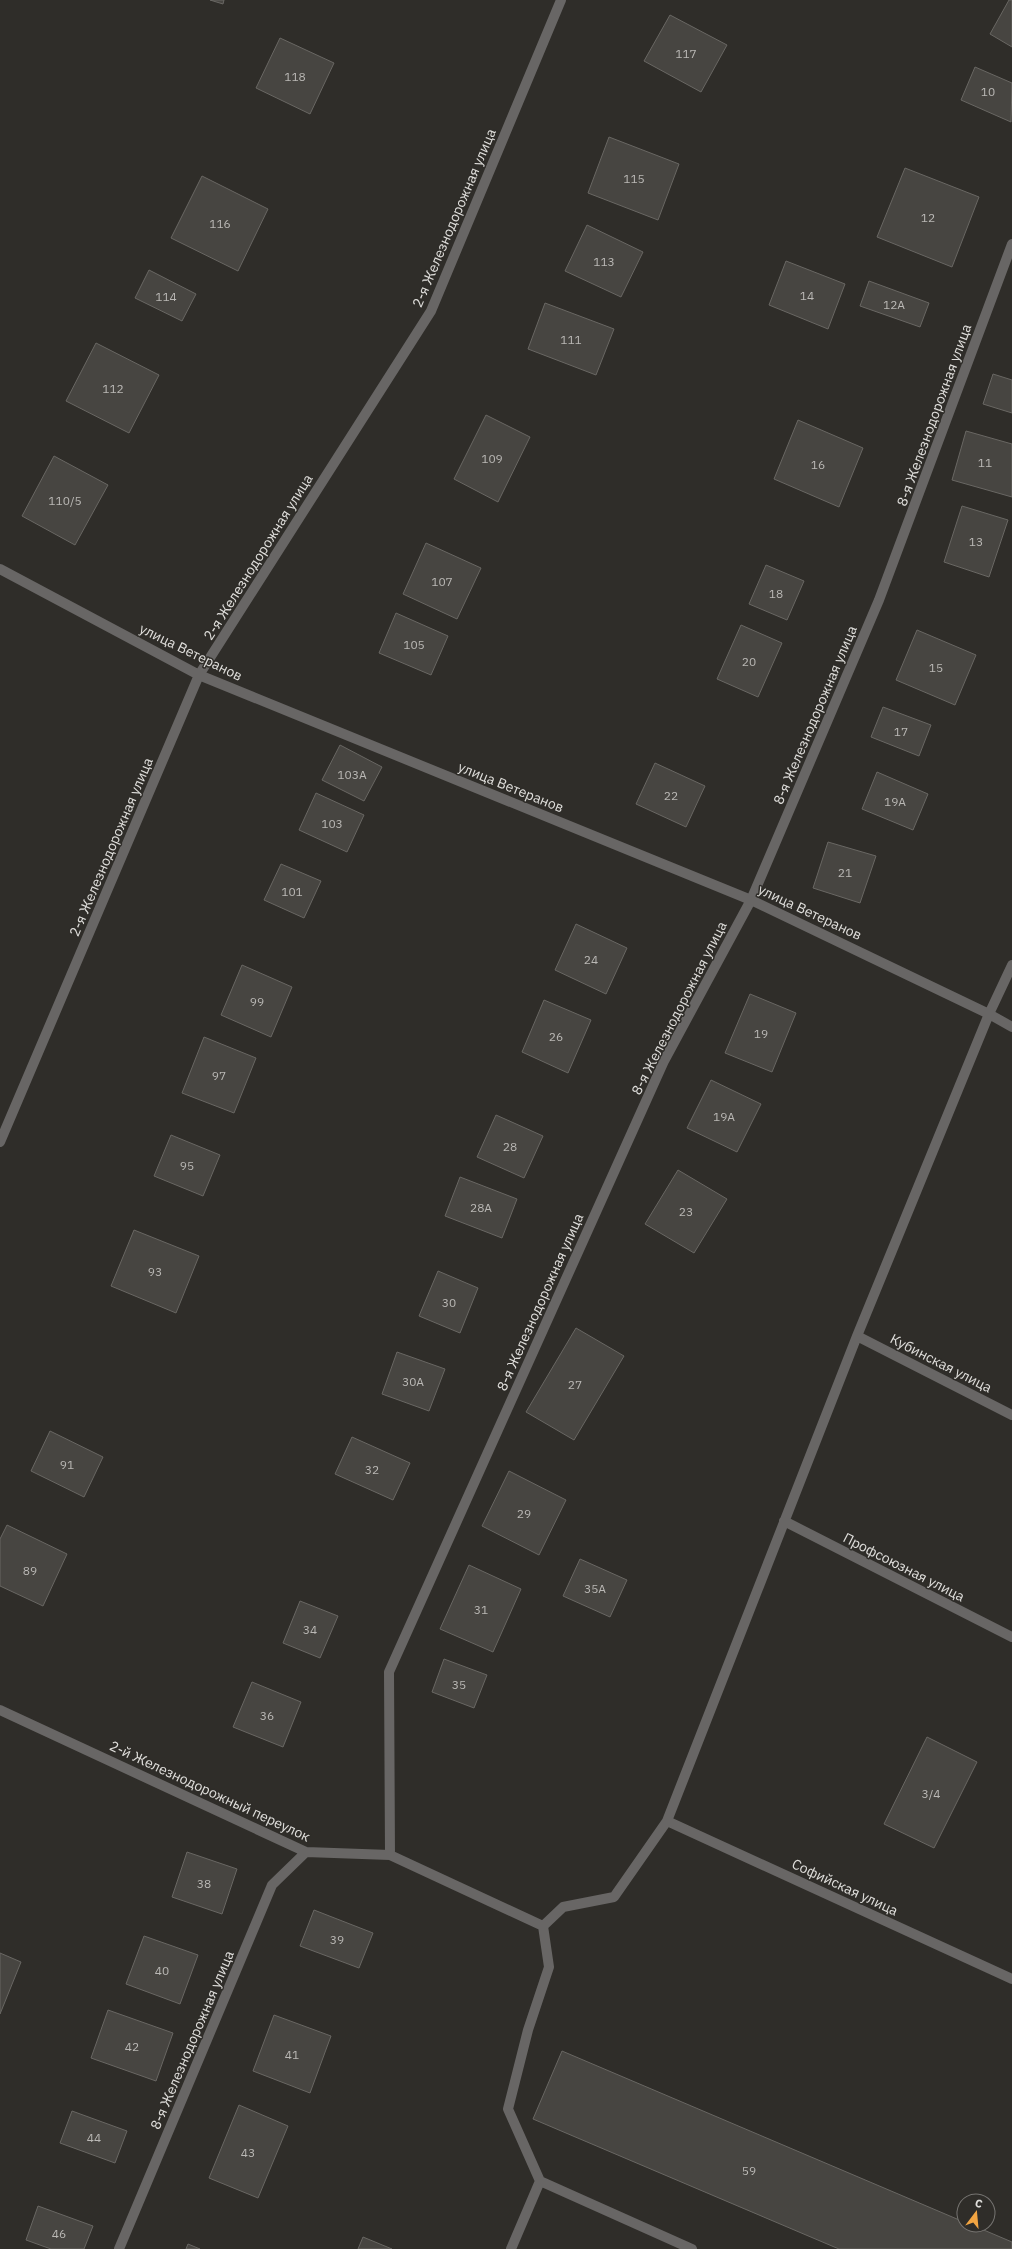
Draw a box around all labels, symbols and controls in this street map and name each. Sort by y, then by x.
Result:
house number: 117 [675,46,697,61]
house number: 118 [284,69,306,84]
house number: 10 [981,84,995,99]
street label: 2-я Железнодорожная улица [408,125,500,310]
house number: 115 [623,171,645,186]
house number: 12 [921,210,935,225]
house number: 116 [209,216,231,231]
house number: 113 [593,254,615,269]
house number: 14 [800,288,814,303]
house number: 114 [155,289,177,304]
house number: 12А [883,297,905,312]
street label: 8-я Железнодорожная улица [893,321,976,509]
house number: 111 [560,332,582,347]
house number: 112 [102,381,124,396]
house number: 109 [481,451,503,466]
house number: 11 [978,455,992,470]
house number: 16 [811,457,825,472]
street label: 2-я Железнодорожная улица [199,470,317,643]
house number: 110/5 [48,493,82,508]
house number: 13 [969,534,983,549]
house number: 107 [431,574,453,589]
house number: 18 [769,586,783,601]
street label: улица Ветеранов [137,619,245,685]
street label: 8-я Железнодорожная улица [769,622,861,807]
house number: 105 [403,637,425,652]
house number: 20 [742,654,756,669]
house number: 15 [929,660,943,675]
house number: 17 [894,724,908,739]
street label: 2-я Железнодорожная улица [65,754,157,939]
street label: улица Ветеранов [456,758,566,816]
house number: 103А [337,767,367,782]
house number: 22 [664,788,678,803]
house number: 19А [884,794,906,809]
house number: 103 [321,816,343,831]
house number: 21 [838,865,852,880]
street label: улица Ветеранов [755,880,865,944]
house number: 101 [281,884,303,899]
street label: 8-я Железнодорожная улица [627,918,731,1098]
house number: 24 [584,952,598,967]
house number: 99 [250,994,264,1009]
house number: 19 [754,1026,768,1041]
house number: 26 [549,1029,563,1044]
house number: 97 [212,1068,226,1083]
house number: 19А [713,1109,735,1124]
house number: 28 [503,1139,517,1154]
house number: 95 [180,1158,194,1173]
house number: 28А [470,1200,492,1215]
house number: 23 [679,1204,693,1219]
street label: 8-я Железнодорожная улица [493,1210,588,1394]
house number: 93 [148,1264,162,1279]
house number: 30 [442,1295,456,1310]
street label: Кубинская улица [887,1330,995,1397]
house number: 30А [402,1374,424,1389]
house number: 27 [568,1377,582,1392]
house number: 91 [60,1457,74,1472]
house number: 32 [365,1462,379,1477]
house number: 29 [517,1506,531,1521]
street label: Профсоюзная улица [840,1529,968,1606]
house number: 89 [23,1563,37,1578]
house number: 35А [584,1581,606,1596]
house number: 31 [474,1602,488,1617]
house number: 34 [303,1622,317,1637]
house number: 35 [452,1677,466,1692]
house number: 36 [260,1708,274,1723]
street label: 2-й Железнодорожный переулок [107,1736,314,1846]
house number: 3/4 [922,1786,941,1801]
street label: Софийская улица [789,1855,901,1920]
house number: 38 [197,1876,211,1891]
house number: 39 [330,1932,344,1947]
street label: 8-я Железнодорожная улица [146,1947,238,2132]
house number: 40 [155,1963,169,1978]
house number: 42 [125,2039,139,2054]
house number: 41 [285,2047,299,2062]
house number: 44 [87,2130,101,2145]
house number: 43 [241,2145,255,2160]
house number: 59 [742,2163,756,2178]
north arrow [956,2193,996,2233]
text: С [973,2196,984,2211]
house number: 46 [52,2226,66,2241]

